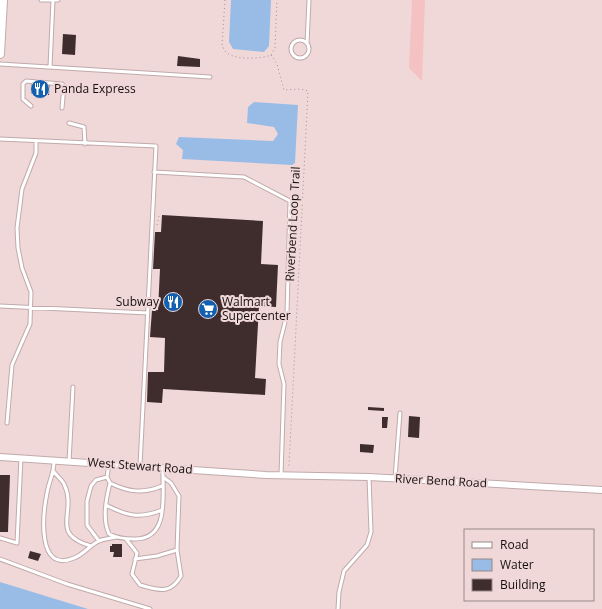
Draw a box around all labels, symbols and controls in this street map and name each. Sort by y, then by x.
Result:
restaurant icon: Panda Express [29,78,51,100]
place label: Panda Express [54,80,136,97]
street label: Riverbend Loop Trail [281,166,304,282]
restaurant icon: Subway [162,291,184,313]
place label: Subway [116,293,160,310]
place label: Walmart Supercenter [222,293,291,324]
supermarket icon: Walmart Supercenter [197,298,219,320]
street label: West Stewart Road [87,453,193,478]
street label: River Bend Road [395,470,487,491]
legend [464,529,594,601]
text: Road [500,536,529,553]
text: Water [500,556,534,573]
text: Building [500,576,546,593]

